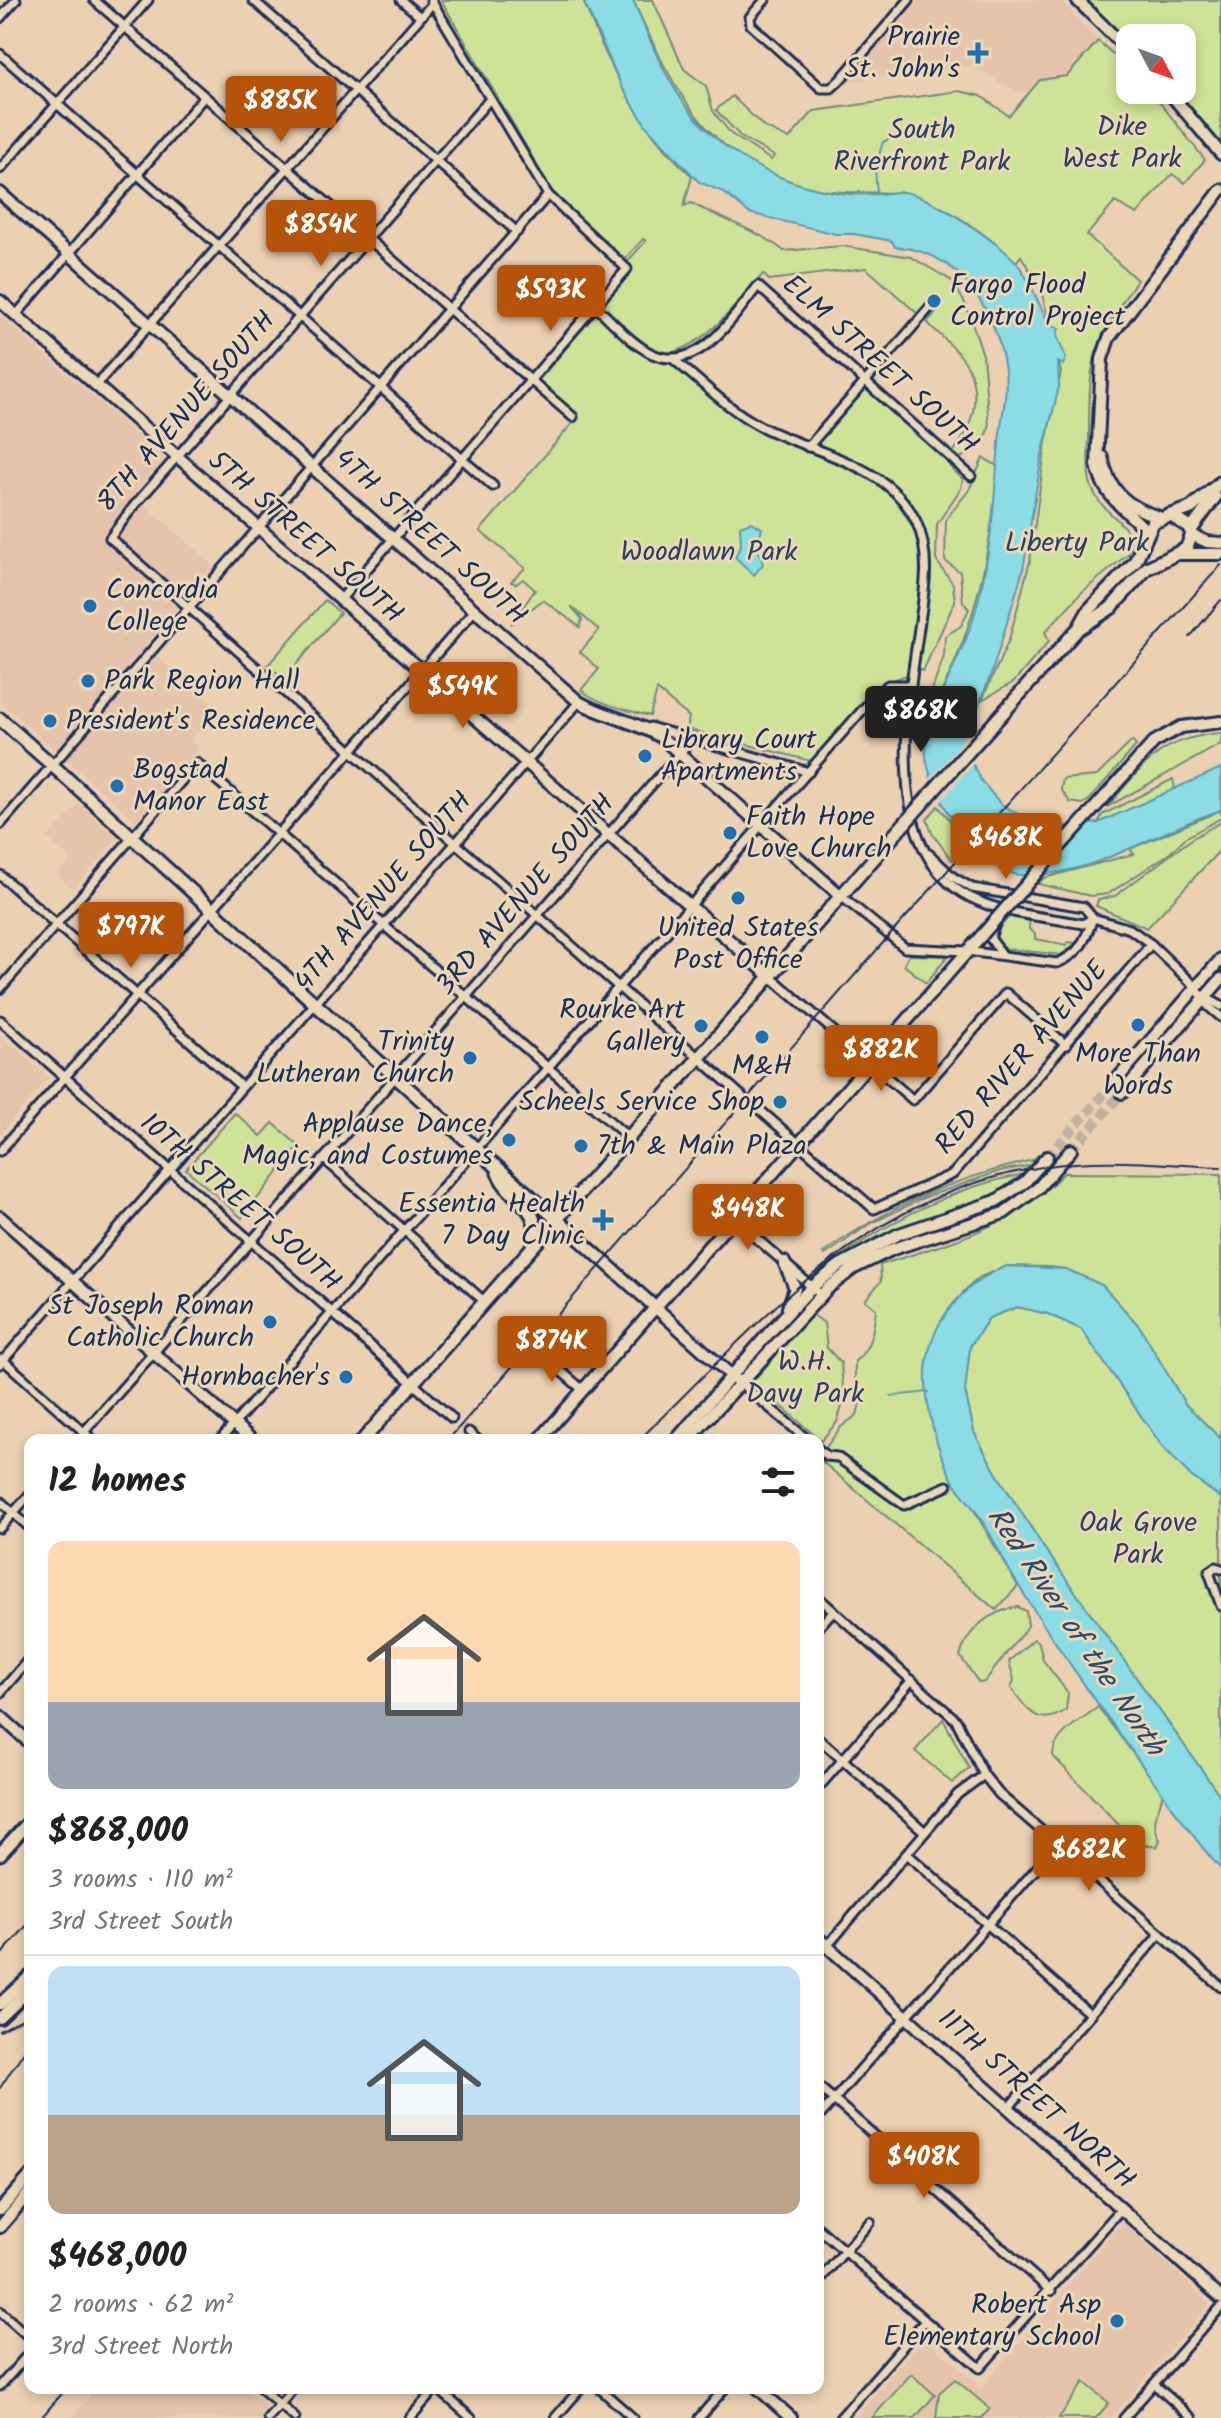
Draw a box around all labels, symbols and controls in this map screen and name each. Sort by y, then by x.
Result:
place label: Prairie St. John's [845,15,960,92]
north arrow [1116,24,1196,104]
map controls [1116,24,1196,104]
marker: Prairie St. John's [967,42,989,64]
pin: $885K [225,76,337,144]
text: $885K [244,81,318,123]
park label: Dike West Park [1062,105,1182,182]
park label: South Riverfront Park [834,108,1011,185]
pin: $854K [265,200,377,268]
text: $854K [284,205,358,247]
place label: Fargo Flood Control Project [950,263,1127,340]
street label: ELM STREET SOUTH [771,264,989,466]
pin: $593K [495,265,607,333]
text: $593K [515,270,587,312]
marker: Fargo Flood Control Project [925,292,943,310]
street label: 8TH AVENUE SOUTH [86,301,288,523]
street label: 4TH STREET SOUTH [323,438,537,638]
street label: 5TH STREET SOUTH [197,440,413,636]
park label: Liberty Park [1005,521,1150,566]
park label: Woodlawn Park [621,530,798,575]
place label: Concordia College [106,568,219,645]
marker: Concordia College [81,597,99,615]
place label: Park Region Hall [104,659,299,704]
pin: $549K [407,662,519,730]
text: $549K [427,667,499,709]
marker: Park Region Hall [79,672,97,690]
pin: $868K [865,686,977,754]
text: $868K [883,691,959,733]
place label: President's Residence [66,699,316,744]
marker: President's Residence [41,712,59,730]
place label: Library Court Apartments [661,718,818,795]
marker: Library Court Apartments [636,747,654,765]
place label: Bogstad Manor East [133,748,270,825]
marker: Bogstad Manor East [108,777,126,795]
street label: 4TH AVENUE SOUTH [284,781,484,1003]
street label: 3RD AVENUE SOUTH [425,784,627,1006]
place label: Faith Hope Love Church [746,795,892,872]
pin: $468K [950,813,1062,881]
text: $468K [969,818,1043,860]
marker: Faith Hope Love Church [721,824,739,842]
marker: United States Post Office [729,889,747,907]
pin: $797K [75,902,187,970]
place label: United States Post Office [657,906,819,983]
text: $797K [97,907,165,949]
street label: RED RIVER AVENUE [924,950,1120,1166]
place label: Rourke Art Gallery [559,988,686,1065]
marker: More Than Words [1129,1016,1147,1034]
marker: Rourke Art Gallery [692,1017,710,1035]
place label: Trinity Lutheran Church [256,1020,455,1097]
pin: $882K [825,1025,937,1093]
marker: M&H [753,1028,771,1046]
text: $882K [843,1030,919,1072]
place label: More Than Words [1075,1032,1201,1109]
place label: M&H [732,1044,792,1089]
marker: Trinity Lutheran Church [461,1049,479,1067]
place label: Scheels Service Shop [519,1080,764,1125]
marker: Scheels Service Shop [771,1093,789,1111]
street label: 10TH STREET SOUTH [129,1102,351,1304]
place label: Applause Dance, Magic, and Costumes [242,1102,493,1179]
place label: 7th & Main Plaza [597,1124,807,1169]
marker: Applause Dance, Magic, and Costumes [500,1131,518,1149]
marker: 7th & Main Plaza [572,1137,590,1155]
place label: Essentia Health 7 Day Clinic [398,1182,585,1259]
pin: $448K [692,1184,804,1252]
text: $448K [711,1189,785,1231]
marker: Essentia Health 7 Day Clinic [592,1209,614,1231]
place label: St Joseph Roman Catholic Church [48,1284,254,1361]
marker: St Joseph Roman Catholic Church [261,1313,279,1331]
pin: $874K [496,1316,608,1384]
text: $874K [516,1321,588,1363]
park label: W.H. Davy Park [746,1340,865,1417]
place label: Hornbacher's [181,1355,330,1400]
marker: Hornbacher's [337,1368,355,1386]
text: 12 homes [48,1455,186,1509]
icon: filters [756,1460,800,1504]
water label: Red River of the North [973,1497,1178,1769]
park label: Oak Grove Park [1079,1501,1197,1578]
icon: home [352,1593,496,1737]
text: $868,000 [48,1805,188,1859]
pin: $682K [1033,1825,1145,1893]
text: $682K [1051,1830,1127,1872]
text: 3 rooms · 110 m² [48,1859,233,1901]
text: 3rd Street South [48,1901,233,1943]
street label: 11TH STREET NORTH [927,1998,1145,2202]
icon: home [352,2018,496,2162]
pin: $408K [868,2132,980,2200]
text: $408K [887,2137,961,2179]
text: $468,000 [48,2230,186,2284]
place label: Robert Asp Elementary School [883,2283,1101,2360]
text: 2 rooms · 62 m² [48,2284,233,2326]
marker: Robert Asp Elementary School [1108,2312,1126,2330]
text: 3rd Street North [48,2326,233,2368]

